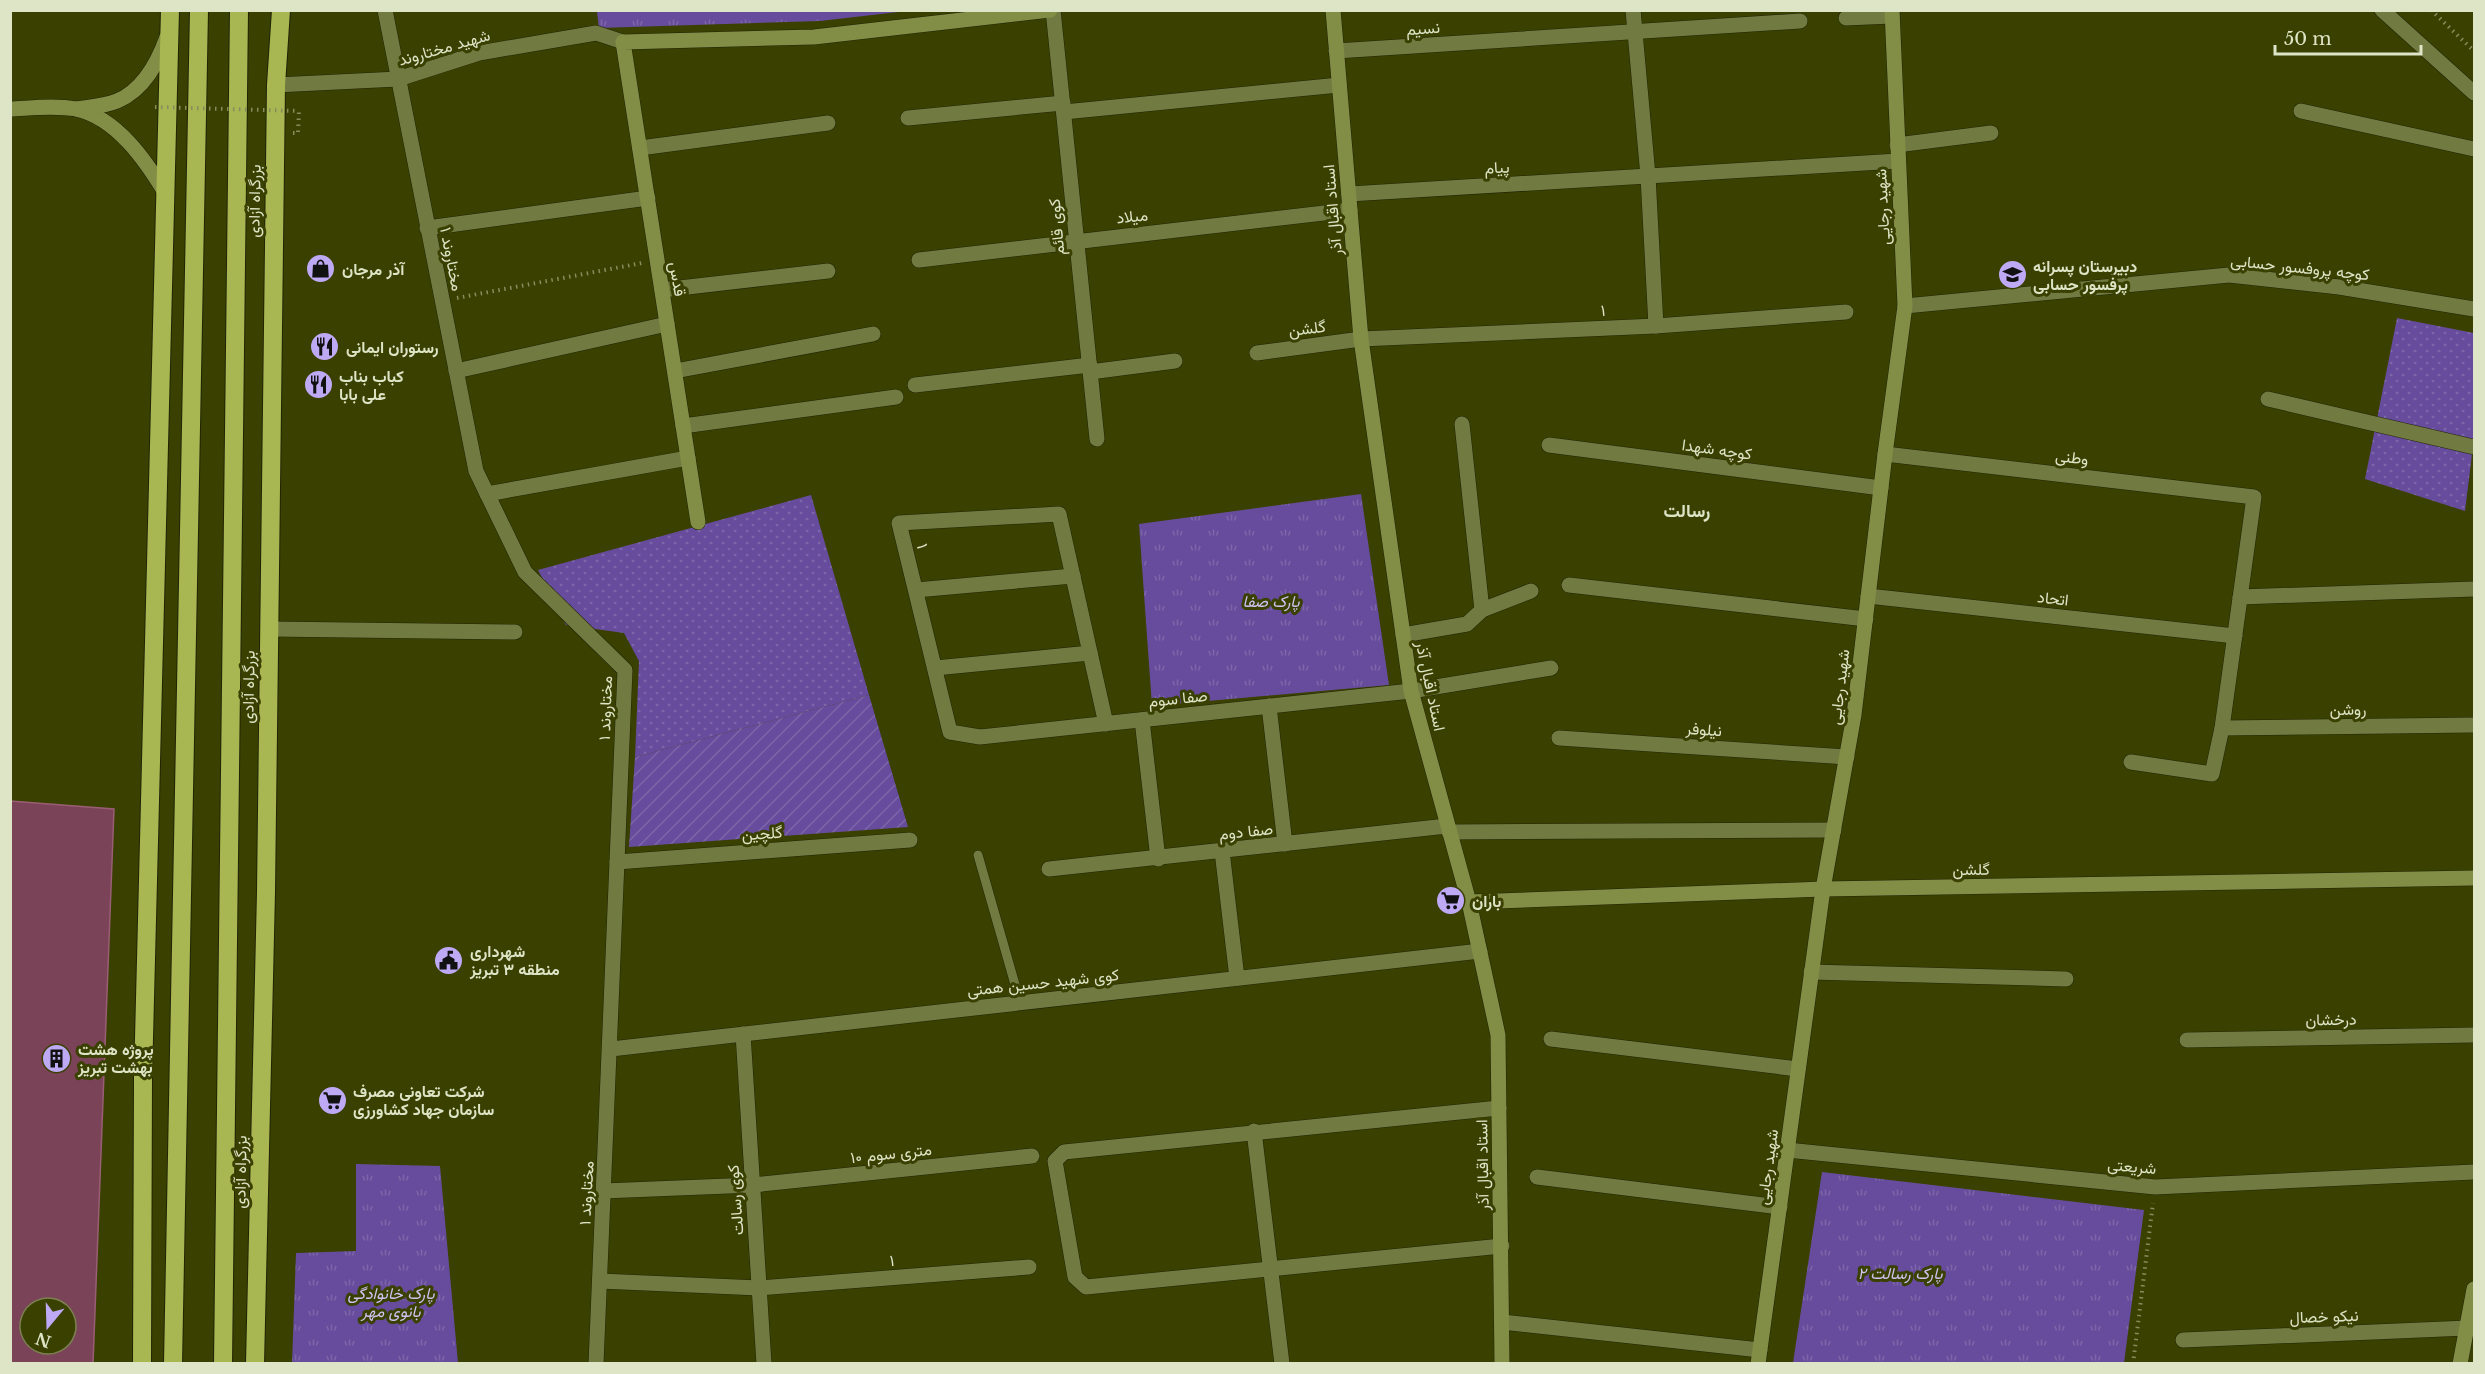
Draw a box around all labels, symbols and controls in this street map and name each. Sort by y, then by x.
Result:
street label: نسیم [1405,17,1441,40]
scale bar [2275,18,2420,56]
street label: شهید مختاروند [396,24,493,71]
text: 50 m [2284,28,2332,50]
street label: پیام [1484,156,1510,180]
street label: بزرگراه آزادی [243,164,266,238]
street label: استاد اقبال آذر [1318,164,1347,257]
street label: شهید رجایی [1870,168,1895,246]
street label: کوی قائم [1044,198,1069,256]
street label: میلاد [1115,204,1149,228]
street label: مختاروند ۱ [435,225,468,293]
street label: کوچه پروفسور حسابی [2229,250,2370,286]
shop icon: آذر مرجان [305,253,337,285]
place label: دبیرستان پسرانه پرفسور حسابی [2033,256,2137,296]
place label: آذر مرجان [342,259,406,280]
school or university icon: دبیرستان پسرانه پرفسور حسابی [1996,259,2028,291]
street label: قدس [664,260,691,298]
street label: ۱ [1600,300,1606,320]
street label: گلشن [1287,316,1327,341]
restaurant icon: رستوران ایمانی [309,331,341,363]
place label: رستوران ایمانی [346,337,439,358]
place label: کباب بناب علی بابا [339,366,404,404]
restaurant icon: کباب بناب علی بابا [302,369,334,401]
street label: کوچه شهدا [1680,434,1753,466]
street label: وطنی [2054,445,2090,470]
district label: رسالت [1664,500,1710,522]
street label: ۱ [913,541,933,551]
street label: اتحاد [2036,586,2070,610]
park label: پارک صفا [1242,591,1301,613]
street label: استاد اقبال آذر [1411,638,1450,733]
street label: شهید رجایی [1824,648,1855,726]
street label: بزرگراه آزادی [237,650,260,724]
street label: مختاروند ۱ [594,675,617,741]
street label: صفا سوم [1147,685,1209,712]
street label: روشن [2330,699,2366,720]
street label: نیلوفر [1684,718,1723,741]
street label: صفا دوم [1218,818,1274,845]
street label: گلچین [741,822,783,846]
street label: گلشن [1952,859,1990,880]
supermarket icon: باران [1435,885,1467,917]
place label: باران [1472,891,1501,912]
place label: شهرداری منطقه ۳ تبریز [469,941,560,980]
public building icon: شهرداری منطقه ۳ تبریز [433,944,465,976]
street label: کوی شهید حسین همتی [966,964,1120,1001]
street label: درخشان [2305,1009,2357,1030]
place label: پروژه هشت بهشت تبریز [77,1039,154,1078]
building icon: پروژه هشت بهشت تبریز [41,1042,73,1074]
place label: شرکت تعاونی مصرف سازمان جهاد کشاورزی [353,1081,494,1120]
supermarket icon: شرکت تعاونی مصرف سازمان جهاد کشاورزی [316,1084,348,1116]
street label: استاد اقبال آذر [1471,1119,1494,1212]
street label: شهید رجایی [1752,1128,1783,1206]
street label: بزرگراه آزادی [229,1135,252,1209]
street label: ۱۰ متری سوم [849,1139,933,1168]
street label: شریعتی [2107,1154,2157,1179]
street label: مختاروند ۱ [574,1160,599,1226]
street label: کوی رسالت [723,1164,748,1236]
street label: ۱ [889,1250,895,1270]
park label: پارک رسالت ۲ [1858,1263,1943,1285]
park label: پارک خانوادگی بانوی مهر [348,1283,435,1322]
north arrow [18,1296,78,1356]
street label: نیکو خصال [2289,1305,2359,1328]
text: N [33,1328,53,1352]

